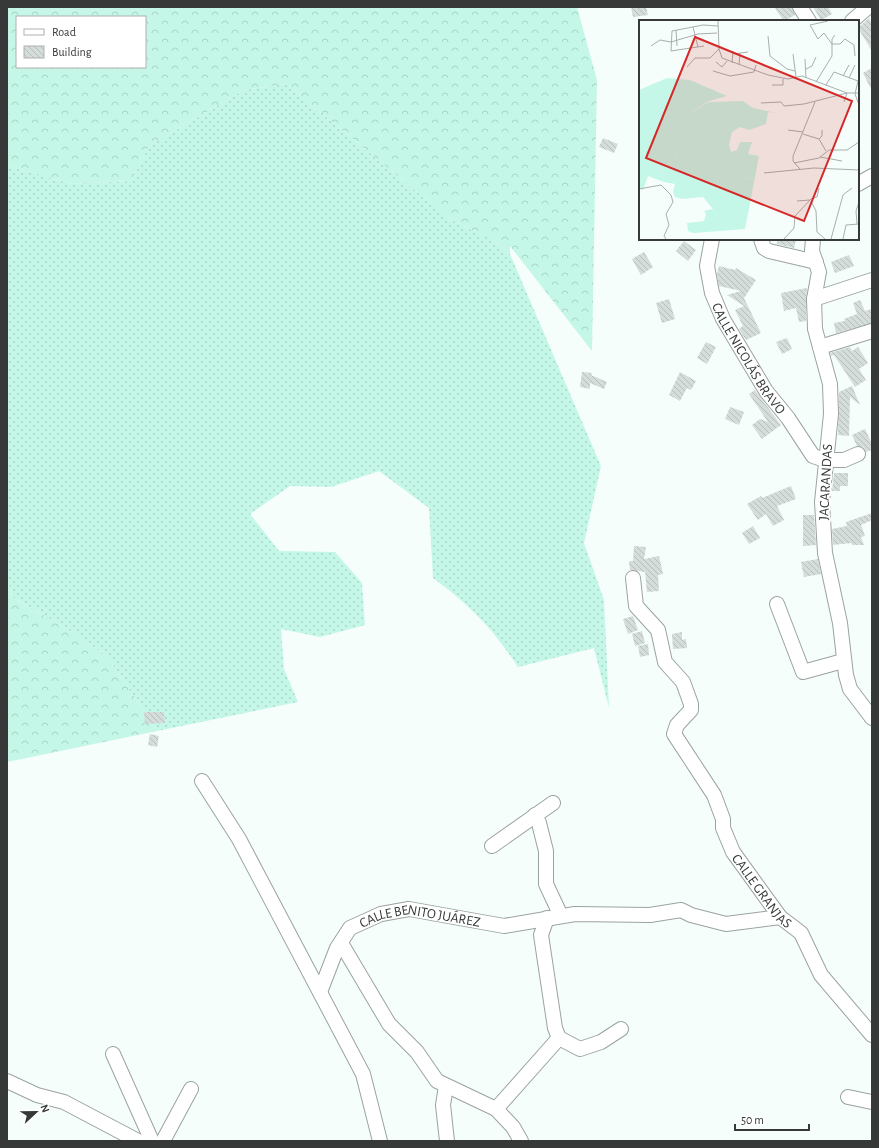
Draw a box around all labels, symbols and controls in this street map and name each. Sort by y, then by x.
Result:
legend [16,16,146,68]
inset map [639,20,859,240]
text: Road [52,26,76,38]
text: Building [52,46,92,58]
street label: CALLE NICOLÁS BRAVO [709,301,788,417]
street label: JACARANDAS [817,443,835,521]
street label: CALLE GRANJAS [729,852,794,931]
street label: CALLE BENITO JUÁREZ [358,903,481,931]
north arrow [16,1092,56,1132]
text: N [38,1103,51,1114]
scale bar [735,1106,809,1132]
text: 50 m [741,1114,764,1126]

